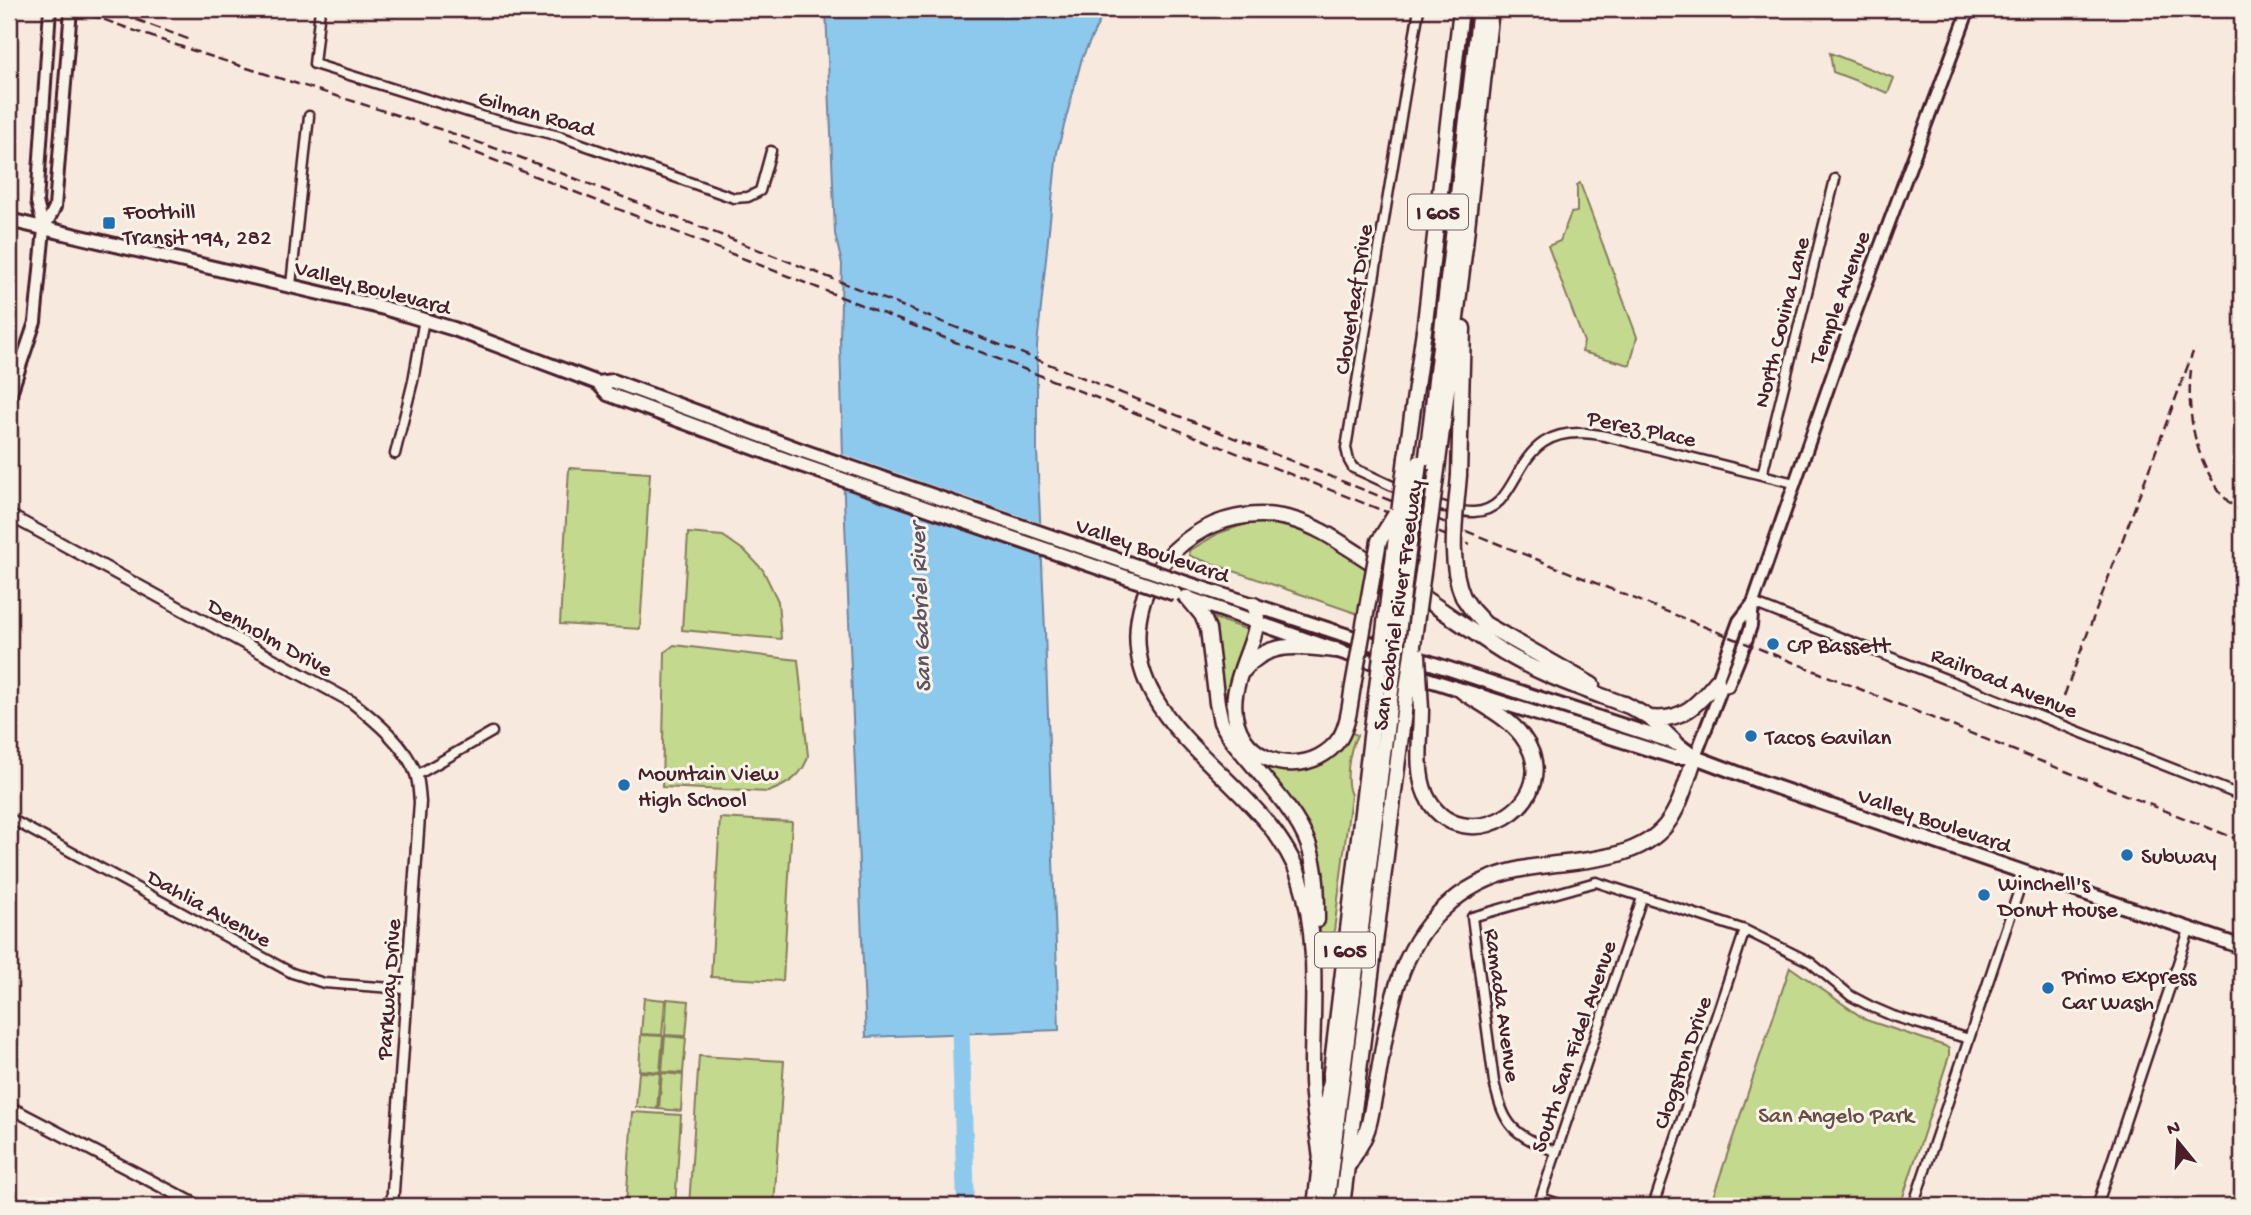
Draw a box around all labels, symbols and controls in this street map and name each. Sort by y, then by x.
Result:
street label: Gilman Road [475,86,599,145]
road number: I 605 [1408,194,1468,230]
place label: Foothill Transit 194, 282 [121,200,272,253]
marker: Foothill Transit 194, 282 [101,215,117,231]
street label: Cloverleaf Drive [1330,221,1381,377]
street label: Temple Avenue [1804,227,1878,370]
street label: North Covina Lane [1749,234,1818,411]
street label: Valley Boulevard [290,255,454,324]
street label: Perez Place [1584,406,1699,455]
street label: San Gabriel River Freeway [1368,478,1430,733]
street label: Valley Boulevard [1071,513,1233,592]
water label: San Gabriel River [905,518,940,693]
street label: Denholm Drive [200,593,338,685]
place label: CP Bassett [1787,634,1891,661]
marker: CP Bassett [1765,636,1781,652]
street label: Railroad Avenue [1926,643,2082,726]
place label: Tacos Gavilan [1763,726,1892,753]
marker: Tacos Gavilan [1743,728,1759,744]
place label: Mountain View High School [638,762,779,815]
marker: Mountain View High School [616,777,632,793]
street label: Valley Boulevard [1853,783,2015,862]
place label: Subway [2141,845,2217,872]
marker: Subway [2119,847,2135,863]
street label: Dahlia Avenue [140,864,276,956]
place label: Winchell's Donut House [1996,872,2119,925]
marker: Winchell's Donut House [1976,887,1992,903]
street label: Parkway Drive [372,917,409,1062]
street label: Ramada Avenue [1476,927,1525,1085]
road number: I 605 [1315,932,1375,968]
street label: South San Fidel Avenue [1526,937,1625,1157]
place label: Primo Express Car Wash [2061,965,2197,1018]
marker: Primo Express Car Wash [2040,980,2056,996]
street label: Clogston Drive [1649,992,1720,1133]
park label: San Angelo Park [1758,1104,1917,1131]
north arrow [2142,1106,2212,1176]
text: N [2164,1116,2183,1142]

